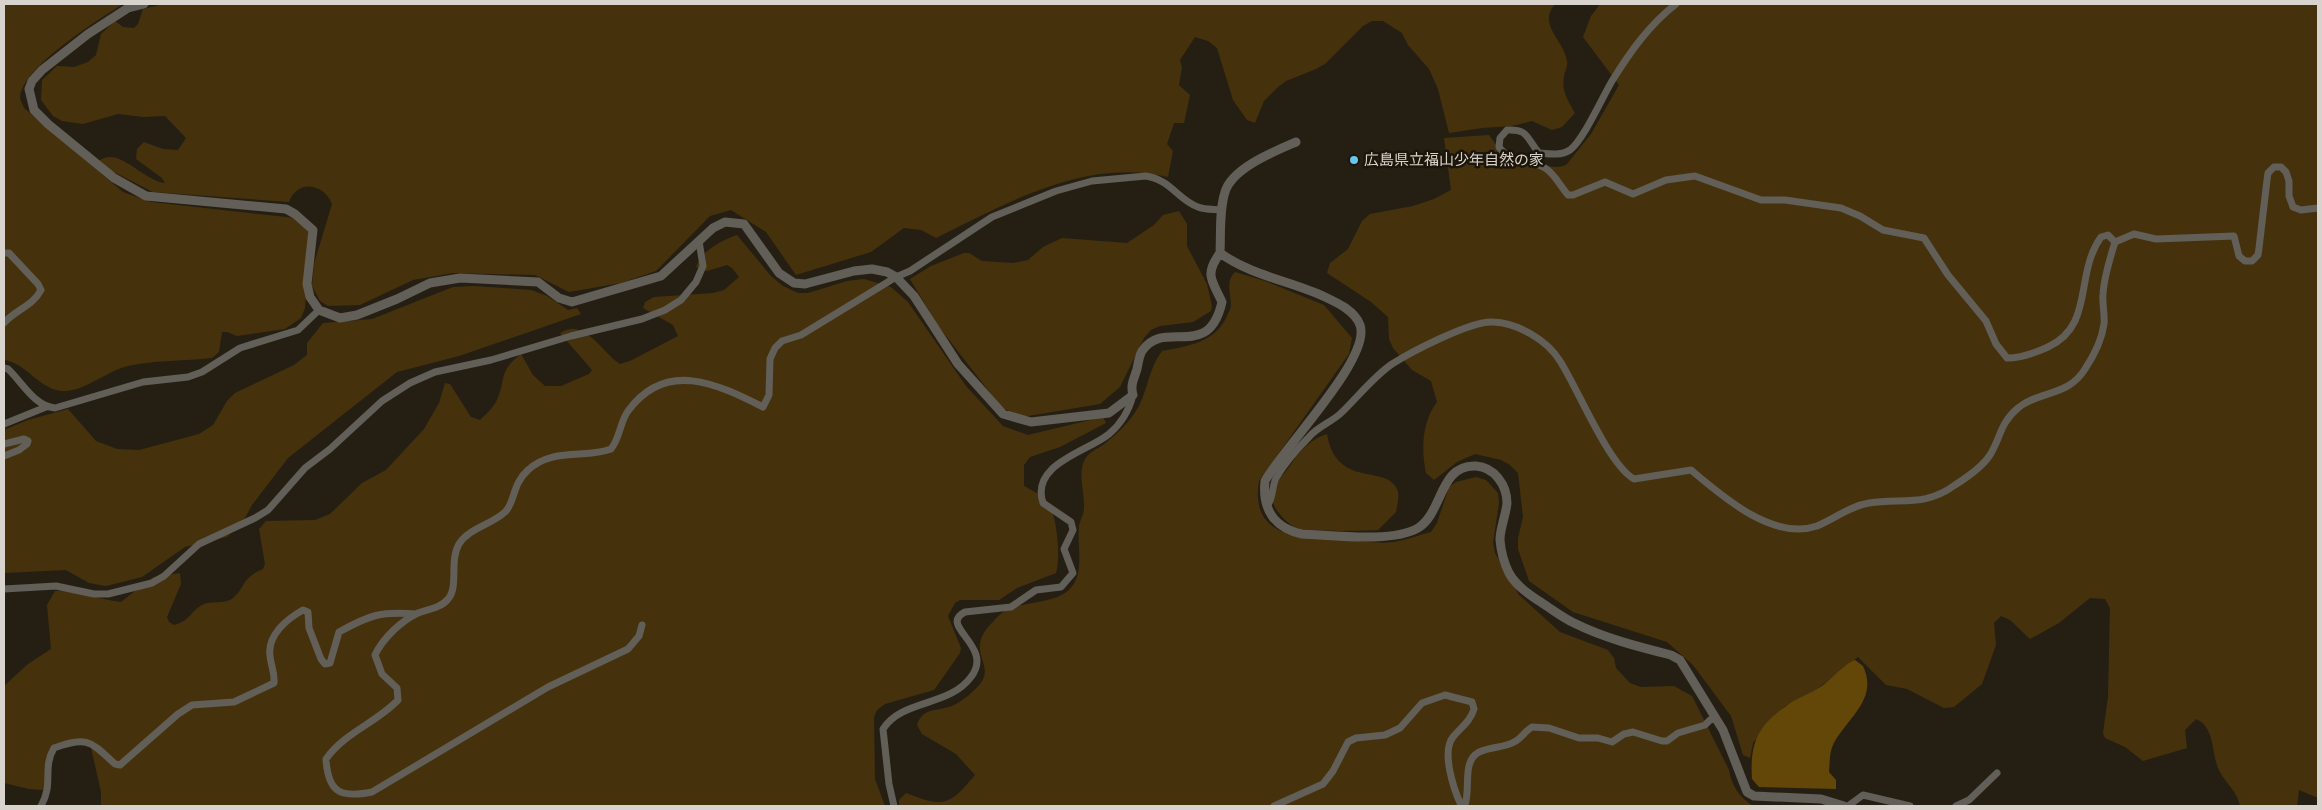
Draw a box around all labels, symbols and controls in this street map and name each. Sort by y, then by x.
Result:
place label: 広島県立福山少年自然の家 [1364,151,1544,169]
marker: 広島県立福山少年自然の家 [1348,154,1360,166]

